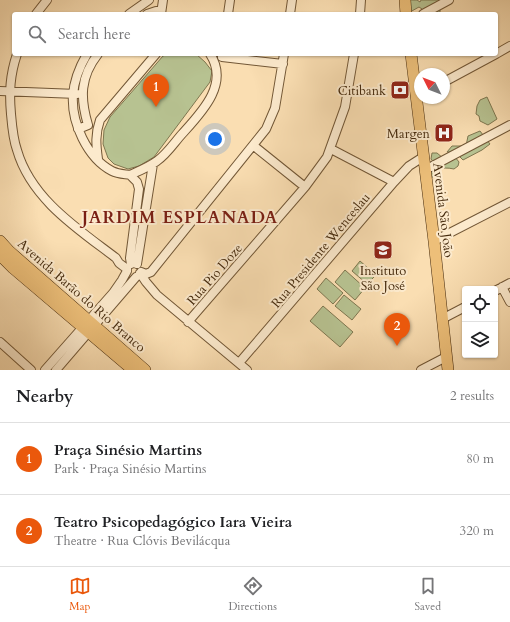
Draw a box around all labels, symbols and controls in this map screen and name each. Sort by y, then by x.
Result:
search box [12,12,498,56]
icon: search [26,23,48,45]
text: Search here [58,24,131,44]
north arrow [414,68,450,104]
pin: 1 [143,74,169,107]
bank icon: Citibank [389,79,411,101]
place label: Citibank [338,82,386,100]
hospital icon: Margen [433,122,455,144]
place label: Margen [387,125,431,143]
your location [205,129,225,149]
street label: Avenida São João [428,162,458,259]
street label: Rua Presidente Wenceslau [267,189,374,312]
district label: JARDIM ESPLANADA [79,206,278,229]
street label: Avenida Barão do Rio Branco [13,235,149,356]
school or university icon: Instituto São José [372,239,394,261]
street label: Rua Pio Doze [183,240,247,309]
place label: Instituto São José [360,262,406,295]
map controls [462,286,498,358]
button: locate [462,286,498,322]
pin: 2 [384,313,410,346]
button: layers [462,322,498,358]
text: Nearby [16,385,73,408]
text: 2 results [450,387,494,405]
text: Praça Sinésio Martins [54,440,202,460]
text: 1 [26,450,32,468]
text: 80 m [466,450,494,468]
text: Park · Praça Sinésio Martins [54,460,206,478]
text: Teatro Psicopedagógico Iara Vieira [54,512,292,532]
text: 2 [26,522,32,540]
text: 320 m [460,522,494,540]
text: Theatre · Rua Clóvis Bevilácqua [54,532,230,550]
tab: Map [69,575,91,614]
tab: Directions [228,575,277,614]
tab: Saved [415,575,441,614]

